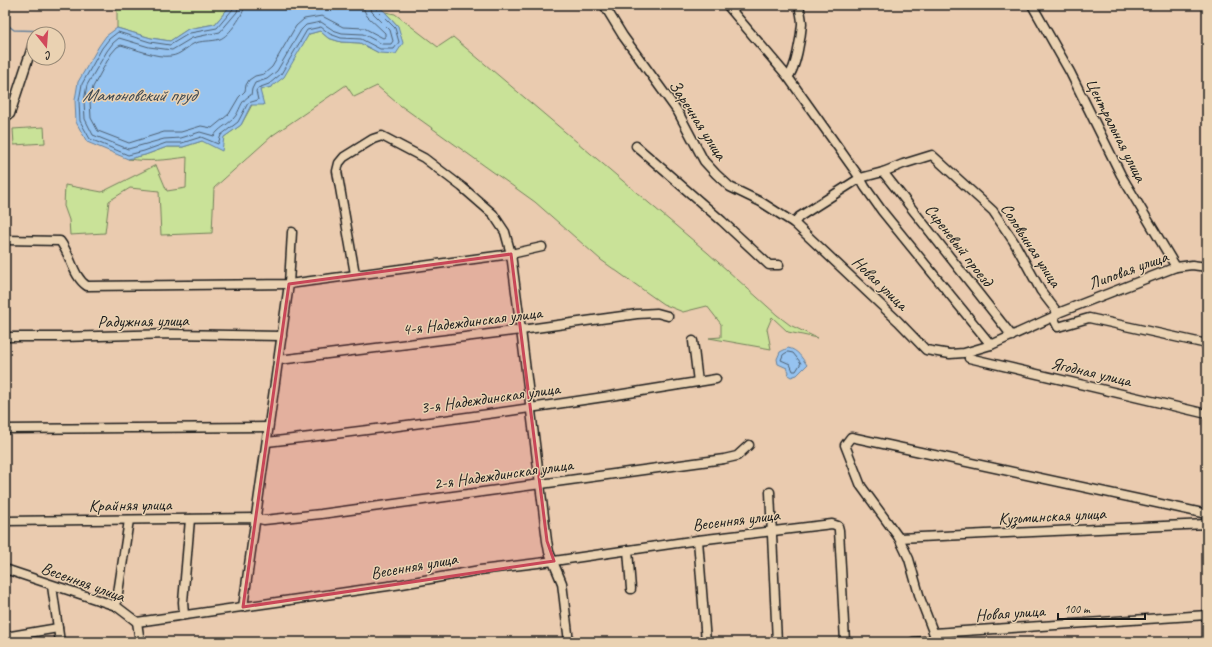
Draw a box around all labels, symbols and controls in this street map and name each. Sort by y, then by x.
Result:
north arrow [26,26,66,66]
text: С [43,48,54,64]
street label: Центральная улица [1081,74,1152,187]
street label: Заречная улица [664,76,732,165]
water label: Мамоновский пруд [83,84,200,106]
street label: Соловьиная улица [996,199,1067,292]
street label: Сиреневый проезд [920,200,999,292]
street label: Липовая улица [1085,245,1172,294]
street label: Новая улица [848,251,914,316]
street label: 4-я Надеждинская улица [401,302,545,340]
street label: Радужная улица [97,310,190,332]
street label: Ягодная улица [1049,353,1135,392]
street label: 3-я Надеждинская улица [419,378,563,418]
street label: 2-я Надеждинская улица [432,454,576,494]
street label: Крайняя улица [88,494,173,516]
street label: Кузьминская улица [998,503,1108,530]
street label: Весенняя улица [691,504,782,536]
street label: Весенняя улица [369,548,460,584]
street label: Весенняя улица [38,557,129,607]
scale bar [1058,595,1145,621]
street label: Новая улица [975,600,1047,626]
text: 100 m [1064,601,1091,617]

